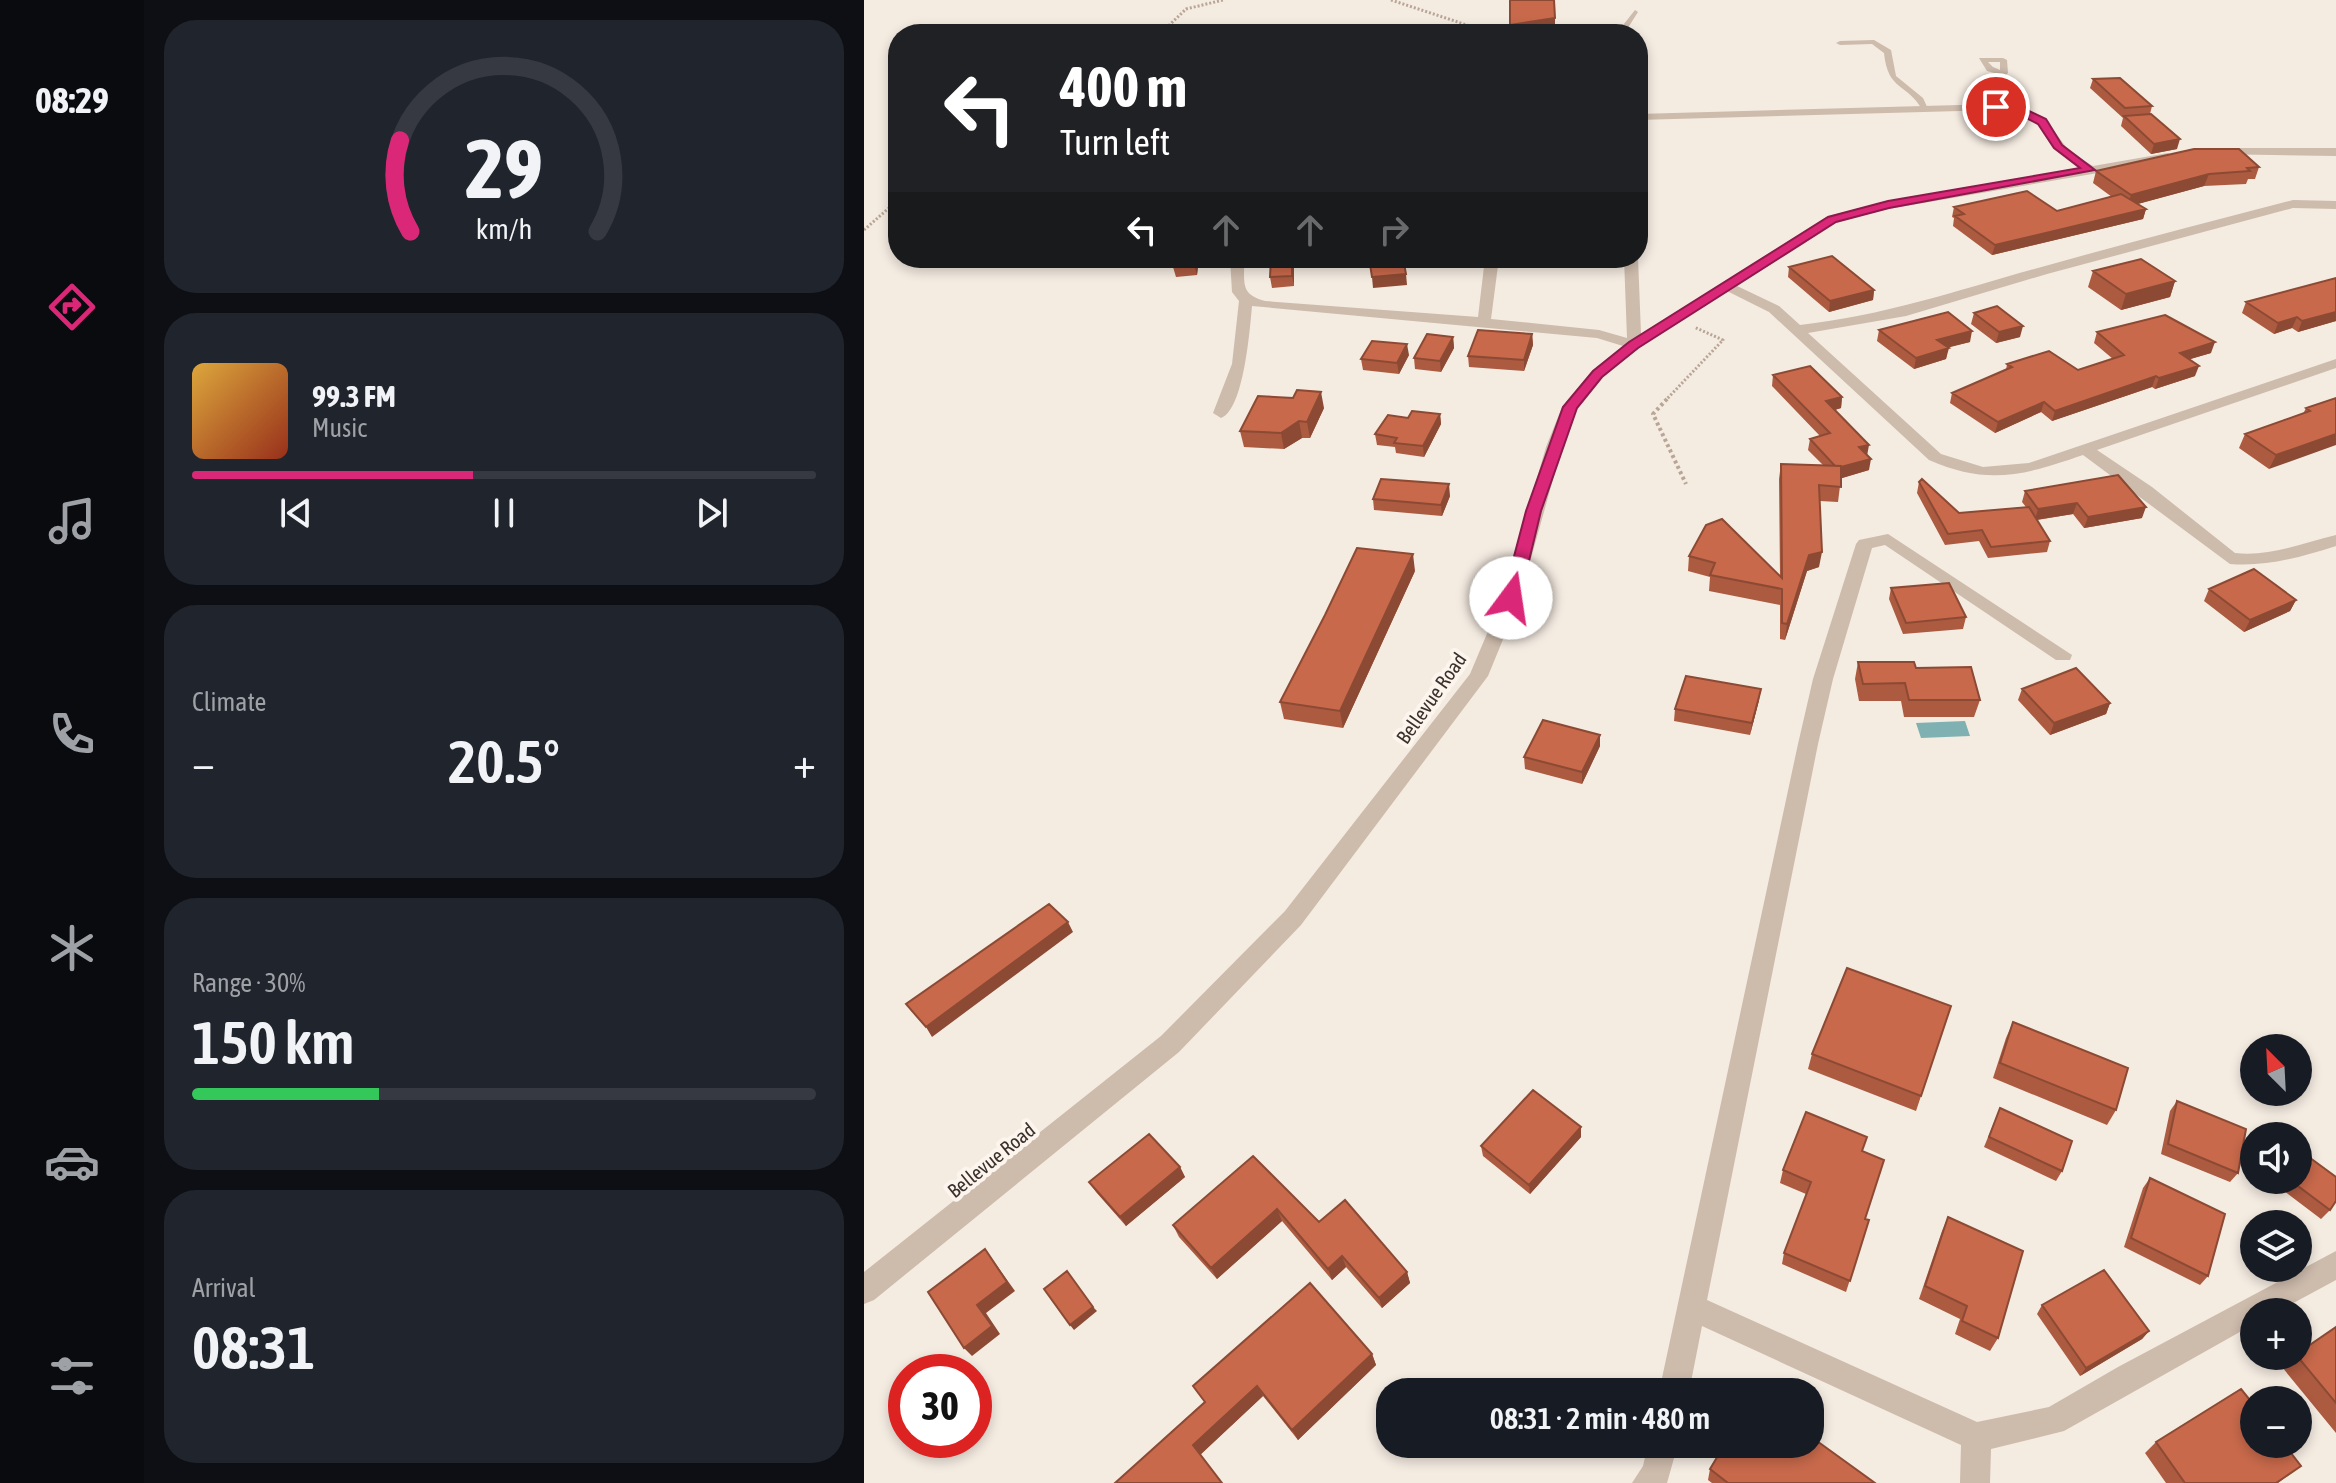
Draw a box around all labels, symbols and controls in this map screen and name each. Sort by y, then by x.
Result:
text: 400 m [1060,55,1187,119]
icon: left [928,56,1032,160]
pin [1962,73,2030,141]
text: 08:29 [35,79,109,121]
icon: arrive [1974,85,2018,129]
text: 29 [465,120,543,216]
text: Turn left [1060,121,1170,163]
icon: left [1120,208,1164,252]
icon: ahead [1204,208,1248,252]
icon: ahead [1288,208,1332,252]
icon: right [1372,208,1416,252]
text: km/h [476,212,532,245]
icon: directions [44,279,100,335]
text: 99.3 FM [312,379,396,413]
text: Music [312,413,367,443]
icon: previous [274,491,318,535]
icon: pause [482,491,526,535]
icon: next [690,491,734,535]
icon: music [44,493,100,549]
position arrow [1469,556,1553,640]
street label: Bellevue Road [1391,648,1471,748]
text: Climate [192,687,266,717]
icon: phone [44,706,100,762]
text: 20.5° [448,727,560,796]
text: − [192,737,215,787]
text: + [793,737,816,787]
icon: climate [44,920,100,976]
text: Range · 30% [192,968,305,998]
text: 150 km [192,1008,354,1077]
north arrow [2240,1034,2312,1106]
map controls [2240,1034,2312,1458]
street label: Bellevue Road [943,1118,1039,1202]
button: sound [2240,1122,2312,1194]
icon: car [44,1134,100,1190]
button: layers [2240,1210,2312,1282]
text: Arrival [192,1273,256,1303]
button: + [2240,1298,2312,1370]
text: 08:31 [192,1313,315,1382]
icon: filters [44,1348,100,1404]
speed limit sign: 30 [888,1354,992,1458]
button: − [2240,1386,2312,1458]
text: 08:31 · 2 min · 480 m [1490,1401,1710,1435]

